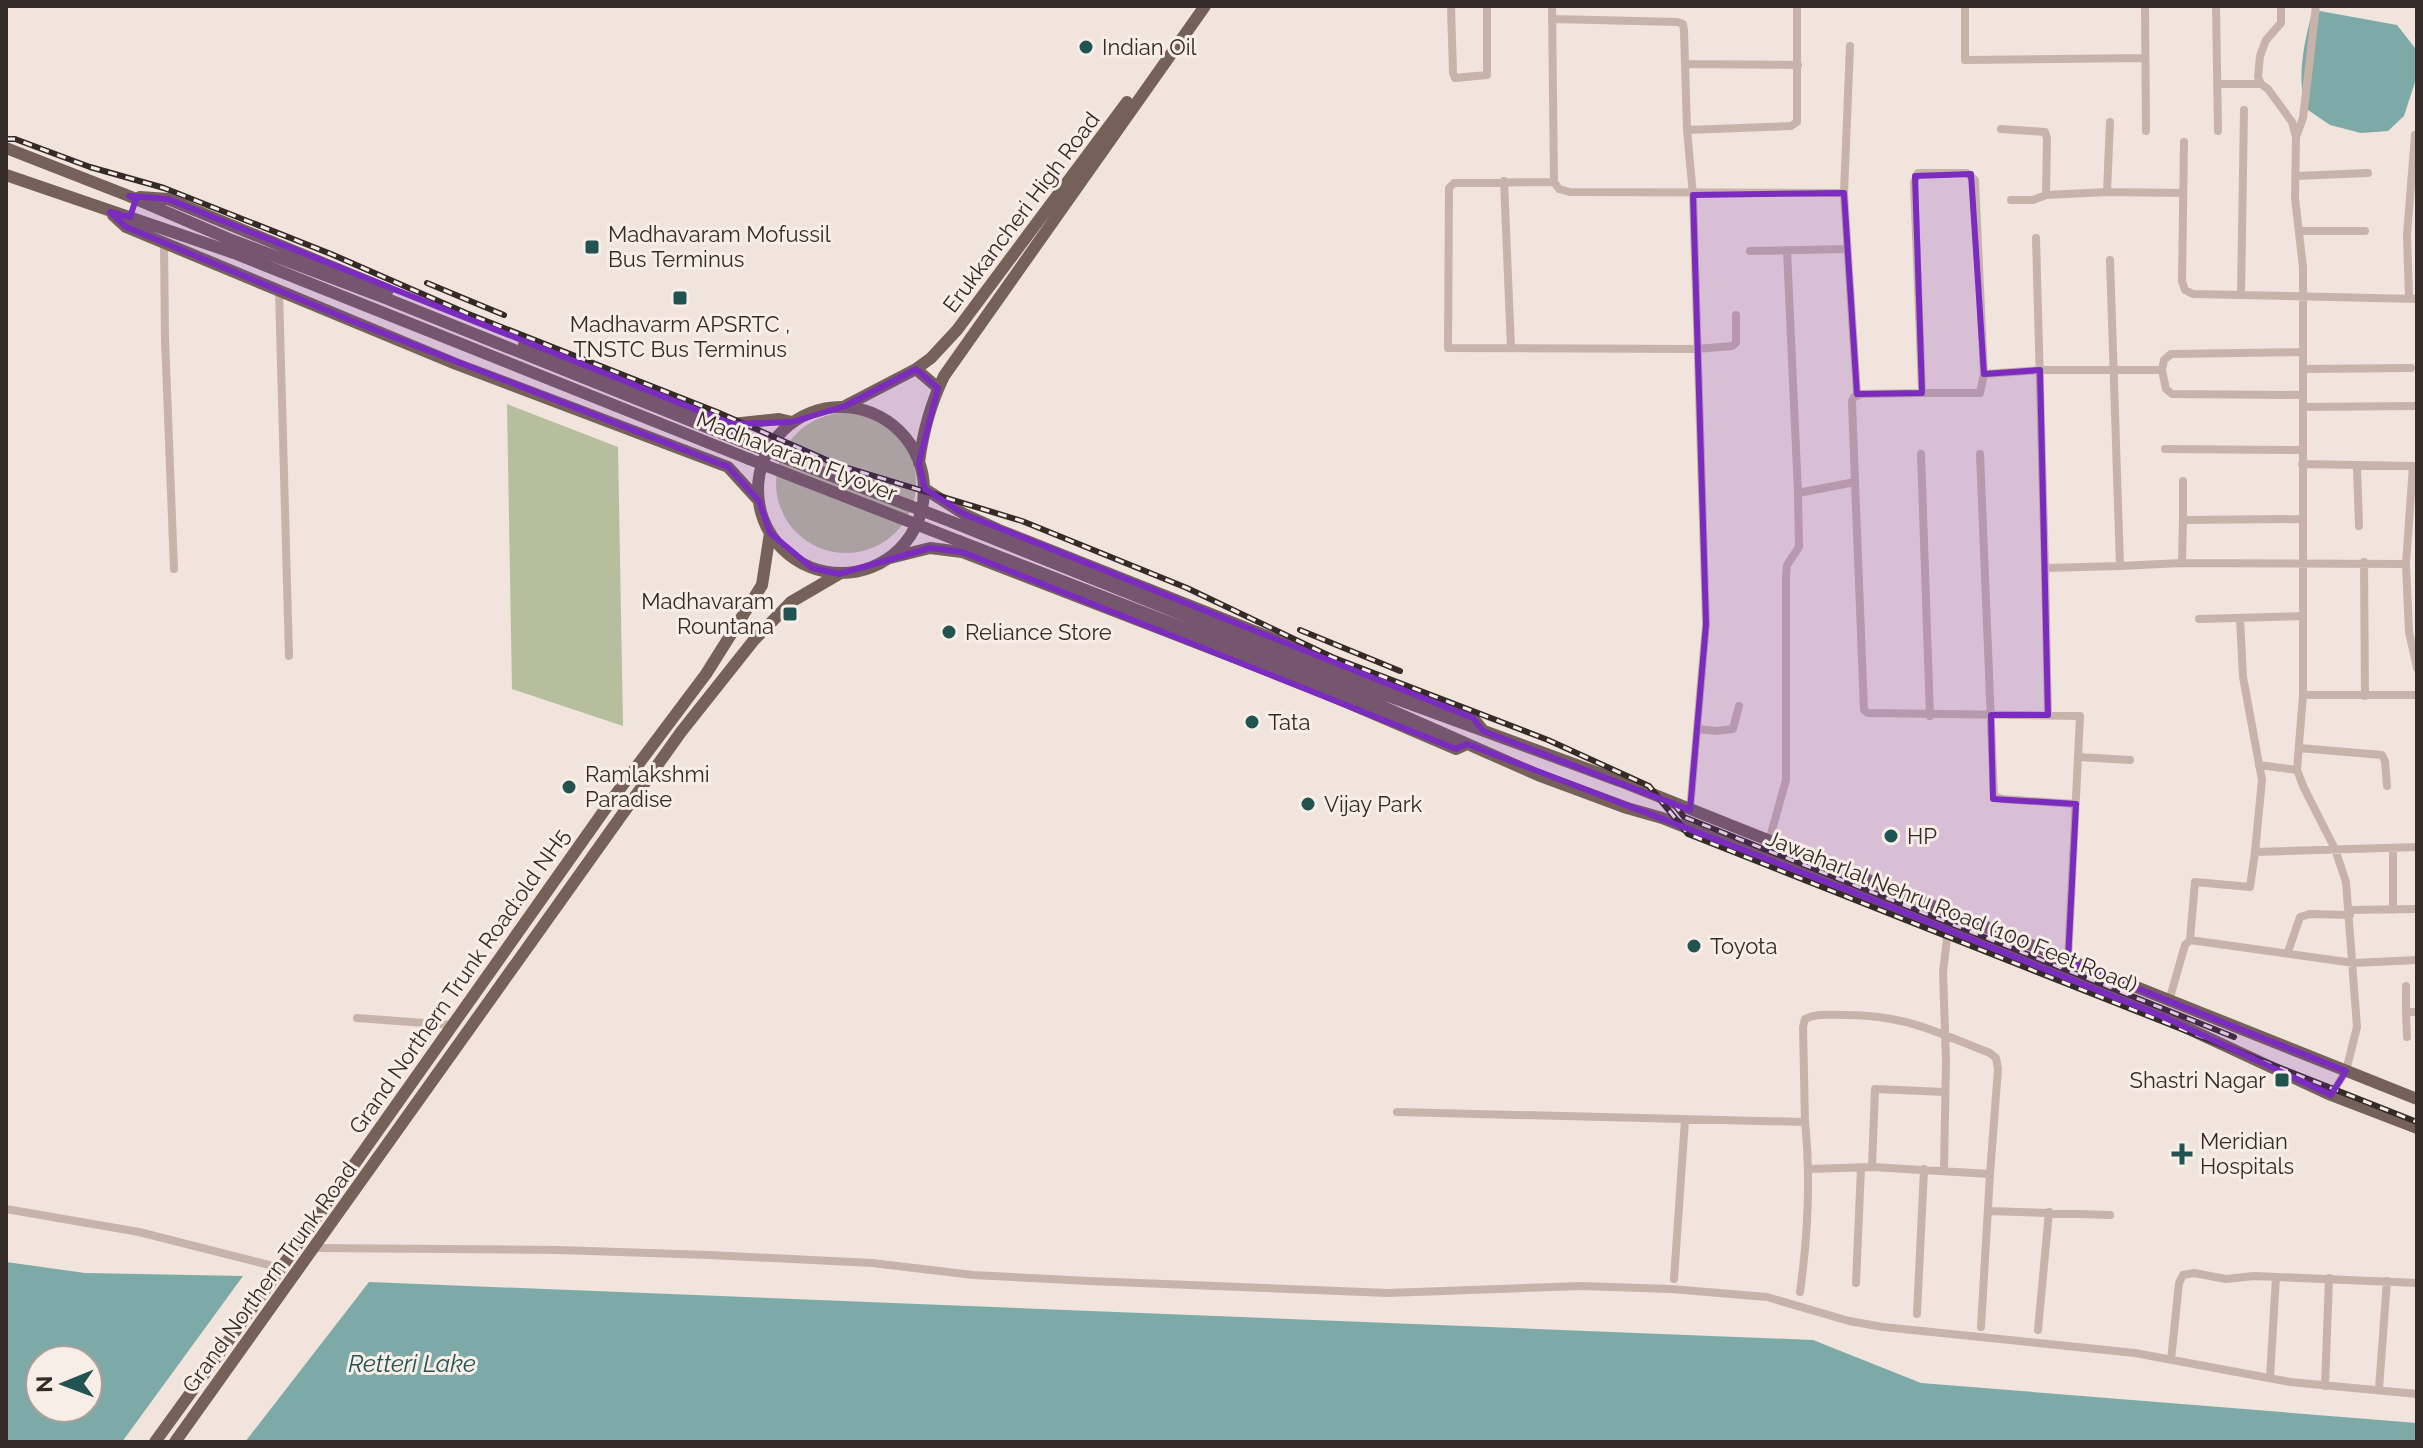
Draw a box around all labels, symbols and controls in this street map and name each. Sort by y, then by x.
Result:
place label: Indian Oil [1102,34,1197,60]
marker: Indian Oil [1077,38,1095,56]
street label: Erukkancheri High Road [937,107,1105,317]
place label: Madhavaram Mofussil Bus Terminus [608,221,831,272]
marker: Madhavaram Mofussil Bus Terminus [583,238,601,256]
marker: Madhavarm APSRTC , TNSTC Bus Terminus [671,289,689,307]
place label: Madhavarm APSRTC , TNSTC Bus Terminus [570,311,790,362]
street label: Madhavaram Flyover [693,406,901,506]
place label: Madhavaram Rountana [641,588,774,639]
marker: Madhavaram Rountana [781,605,799,623]
place label: Reliance Store [965,619,1112,645]
marker: Reliance Store [940,623,958,641]
place label: Tata [1268,709,1310,735]
marker: Tata [1243,713,1261,731]
place label: Ramlakshmi Paradise [585,761,710,812]
marker: Ramlakshmi Paradise [560,778,578,796]
place label: Vijay Park [1324,791,1423,817]
marker: Vijay Park [1299,795,1317,813]
street label: Grand Northern Trunk Road:old NH5 [343,823,575,1139]
place label: HP [1907,823,1937,849]
street label: Jawaharlal Nehru Road (100 Feet Road) [1763,824,2141,998]
marker: HP [1882,827,1900,845]
place label: Toyota [1710,933,1777,959]
marker: Toyota [1685,937,1703,955]
place label: Shastri Nagar [2130,1067,2266,1093]
marker: Shastri Nagar [2273,1071,2291,1089]
place label: Meridian Hospitals [2200,1128,2294,1179]
marker: Meridian Hospitals [2171,1143,2193,1165]
street label: Grand Northern Trunk Road [177,1157,361,1397]
north arrow [24,1344,104,1424]
water label: Retteri Lake [348,1349,476,1378]
text: N [31,1376,57,1393]

